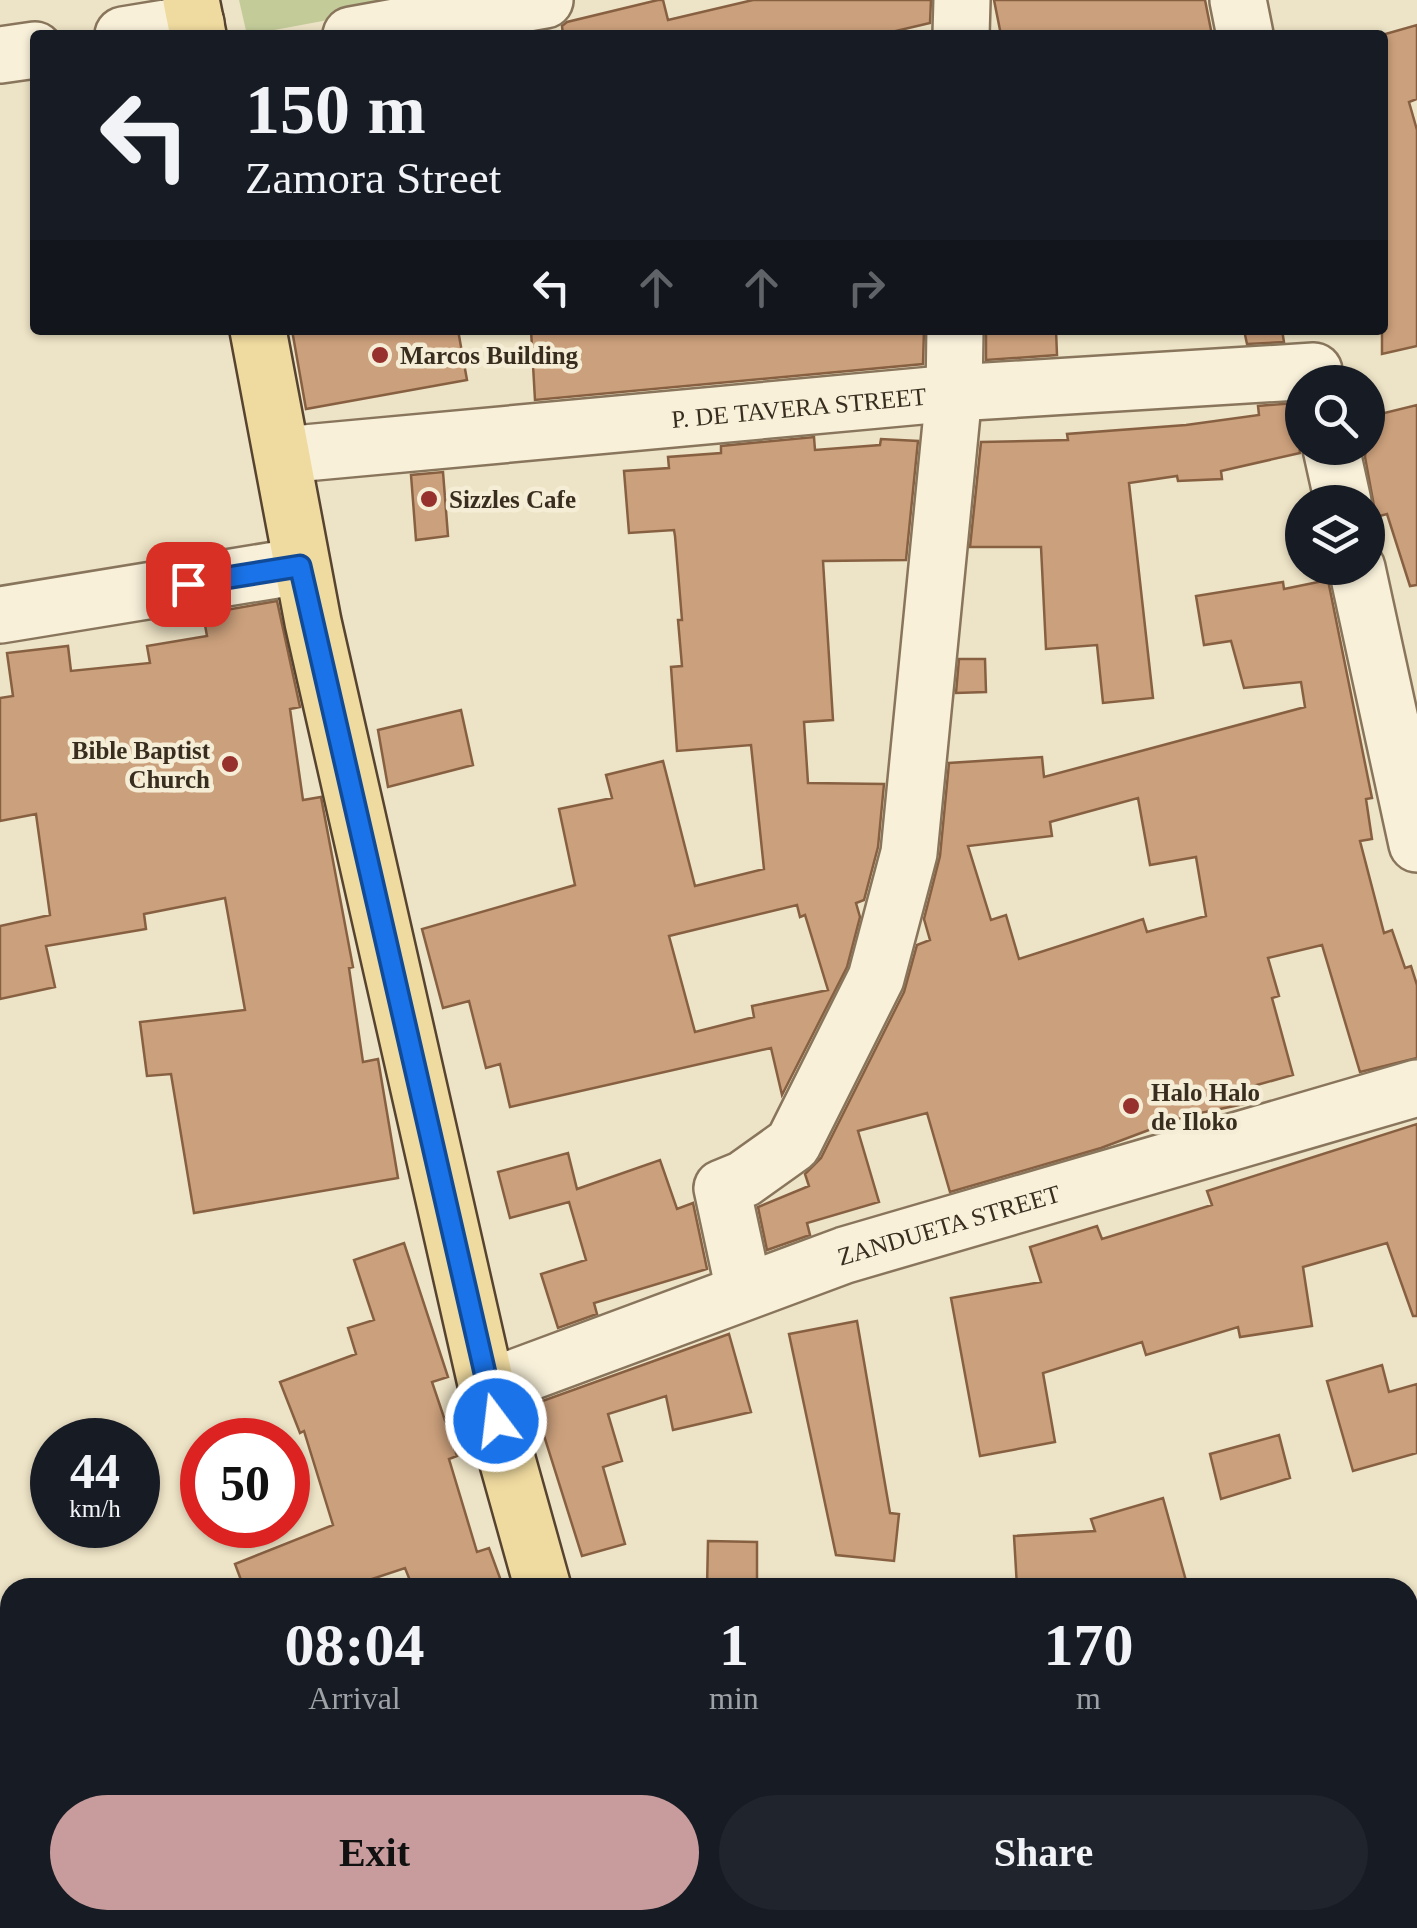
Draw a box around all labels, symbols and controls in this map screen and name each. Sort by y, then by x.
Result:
icon: left [80,70,210,200]
text: 150 m [245,71,426,148]
text: Zamora Street [245,153,501,203]
icon: left [524,260,579,315]
icon: ahead [629,260,684,315]
icon: ahead [734,260,789,315]
icon: right [839,260,894,315]
place label: Marcos Building [400,342,579,369]
marker: Marcos Building [369,344,391,366]
map controls [1285,365,1385,585]
button: search [1285,365,1385,465]
street label: P. DE TAVERA STREET [670,382,927,433]
button: layers [1285,485,1385,585]
place label: Sizzles Cafe [449,486,576,513]
marker: Sizzles Cafe [418,488,440,510]
pin [146,542,231,627]
icon: arrive [161,557,216,612]
place label: Bible Baptist Church [72,737,211,793]
marker: Bible Baptist Church [219,753,241,775]
place label: Halo Halo de Iloko [1151,1079,1260,1135]
marker: Halo Halo de Iloko [1120,1095,1142,1117]
street label: ZANDUETA STREET [834,1179,1063,1270]
position arrow [444,1369,548,1473]
speed limit sign: 50 [180,1418,310,1548]
text: 44 [70,1443,120,1499]
text: km/h [69,1495,121,1522]
text: 08:04 [285,1612,425,1678]
text: 1 [719,1612,749,1678]
text: 170 [1043,1612,1133,1678]
text: Arrival [308,1680,401,1716]
text: min [709,1680,759,1716]
text: m [1076,1680,1101,1716]
button: Exit [50,1795,699,1910]
button: Share [719,1795,1368,1910]

